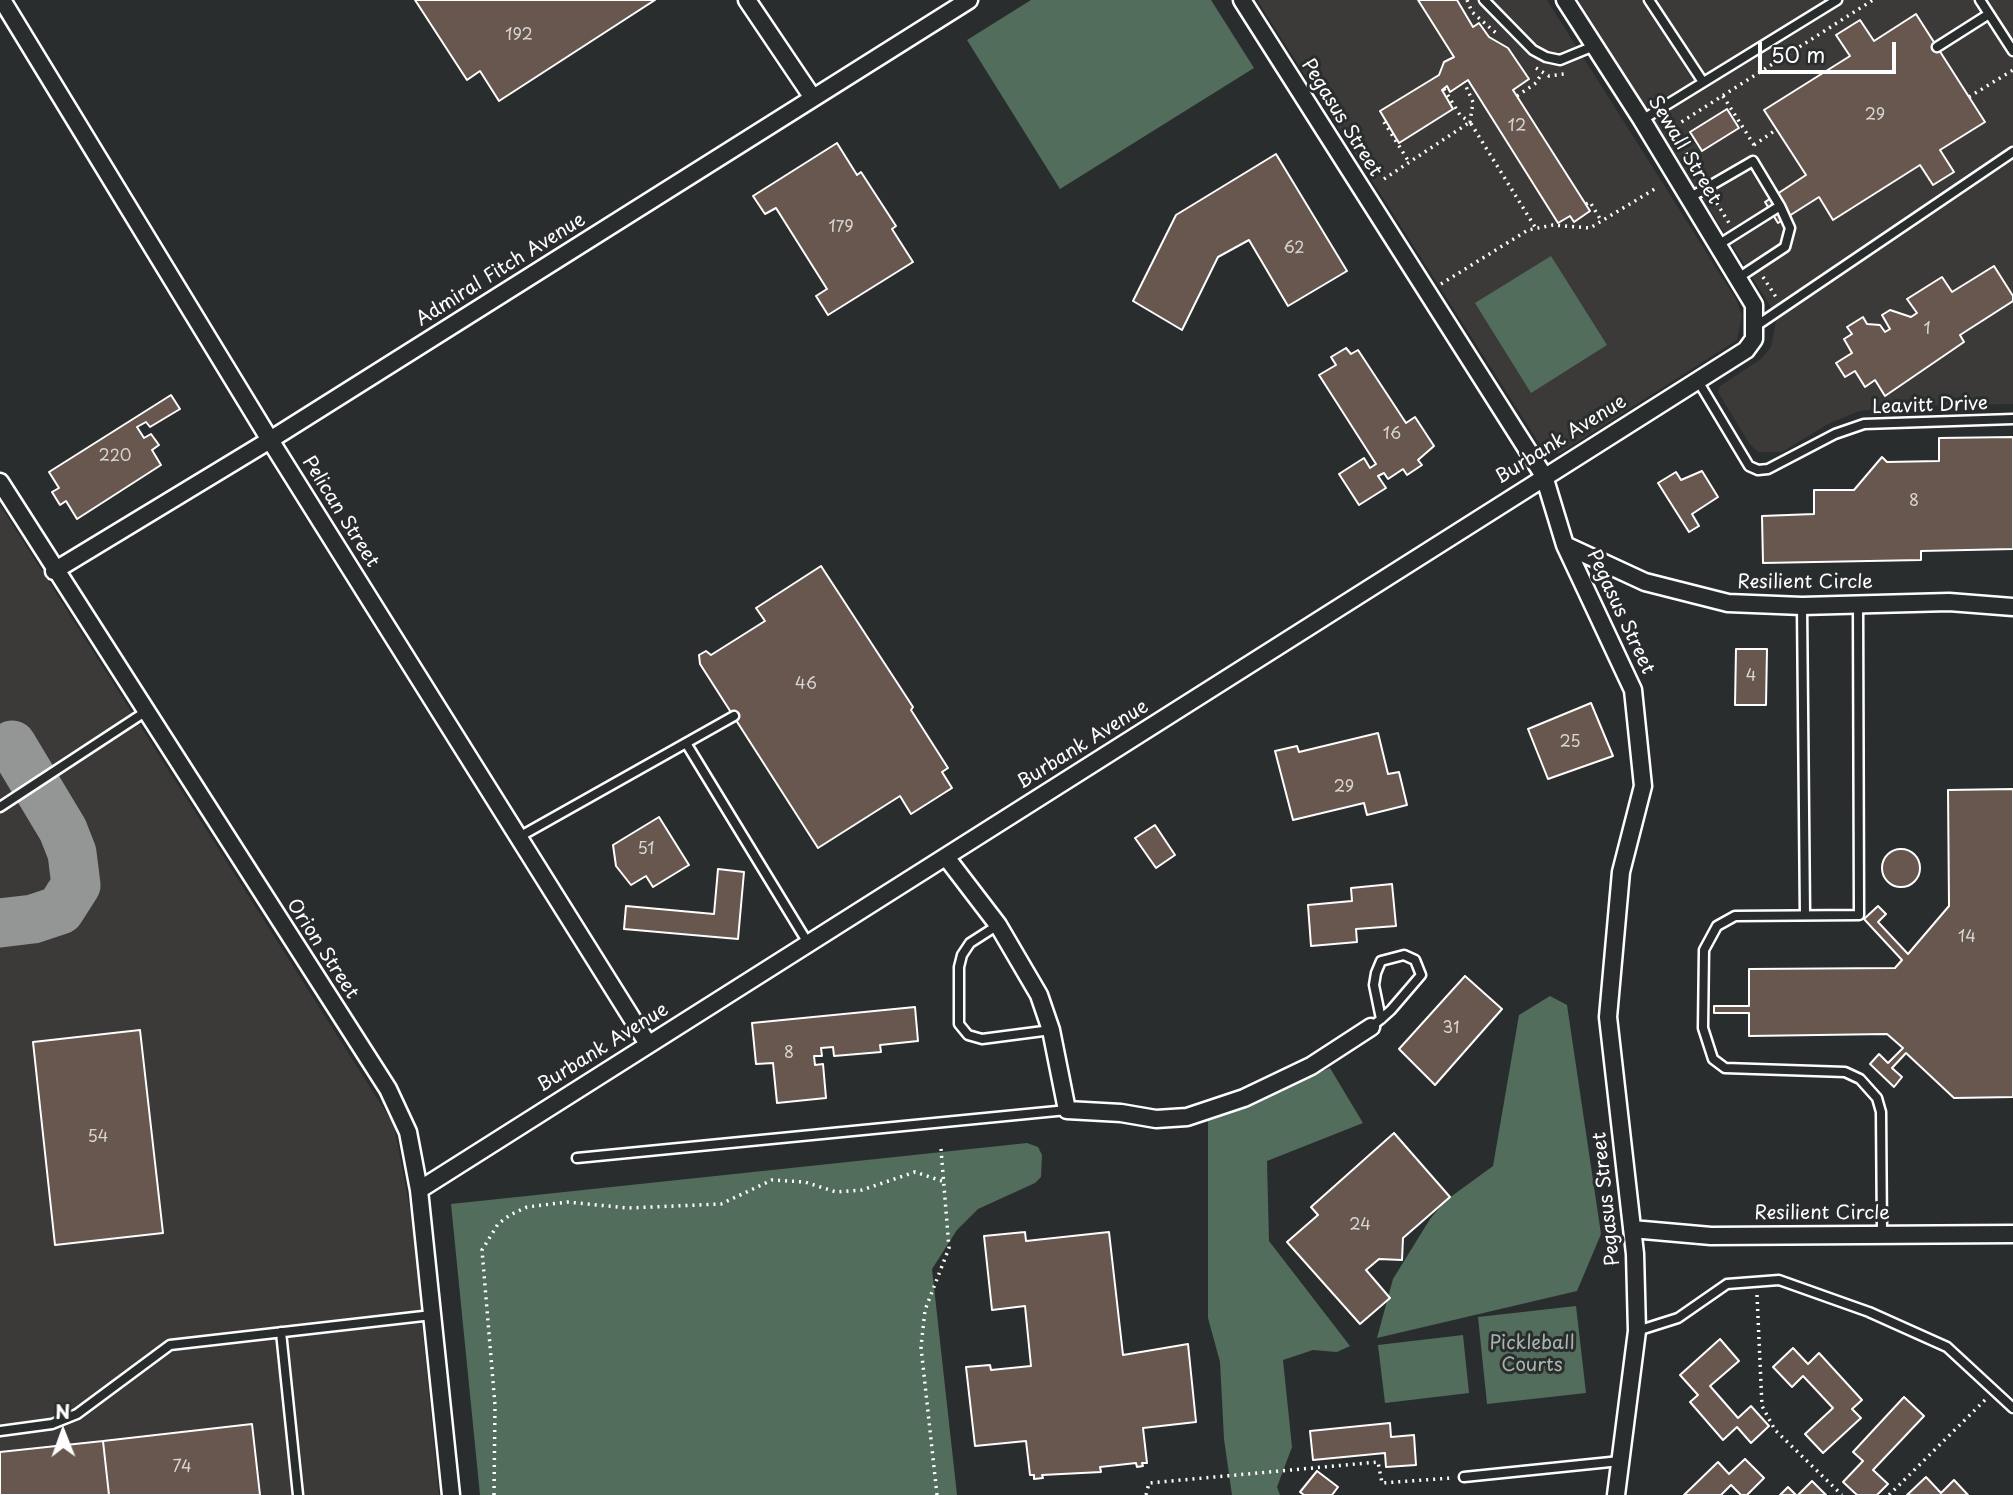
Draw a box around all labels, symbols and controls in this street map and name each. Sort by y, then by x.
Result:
house number: 192 [505,26,533,46]
scale bar [1761,28,1899,72]
text: 50 m [1771,38,1825,70]
street label: Pegasus Street [1296,55,1386,181]
street label: Sewall Street [1643,92,1725,208]
house number: 29 [1865,106,1885,126]
house number: 12 [1508,117,1526,137]
street label: Admiral Fitch Avenue [412,209,590,331]
house number: 179 [828,218,854,238]
house number: 62 [1283,239,1305,259]
house number: 1 [1923,320,1931,340]
street label: Burbank Avenue [1491,391,1631,489]
street label: Leavitt Drive [1872,393,1988,419]
house number: 16 [1383,425,1401,445]
house number: 220 [98,447,132,467]
street label: Pelican Street [297,452,383,572]
house number: 8 [1909,492,1919,512]
street label: Pegasus Street [1581,546,1659,678]
street label: Resilient Circle [1737,572,1873,594]
house number: 4 [1746,667,1756,687]
house number: 46 [795,675,817,695]
street label: Burbank Avenue [1013,696,1153,794]
house number: 25 [1559,733,1581,753]
house number: 29 [1334,778,1354,798]
house number: 51 [637,840,655,860]
street label: Orion Street [281,895,363,1003]
house number: 14 [1958,928,1976,948]
street label: Burbank Avenue [533,999,673,1097]
house number: 31 [1443,1019,1459,1039]
house number: 8 [784,1044,794,1064]
house number: 54 [88,1128,108,1148]
street label: Pegasus Street [1589,1131,1625,1267]
street label: Resilient Circle [1754,1203,1890,1225]
house number: 24 [1349,1216,1371,1236]
park label: Pickleball Courts [1489,1333,1575,1377]
north arrow [28,1397,98,1467]
text: N [55,1397,70,1425]
house number: 74 [173,1458,191,1478]

